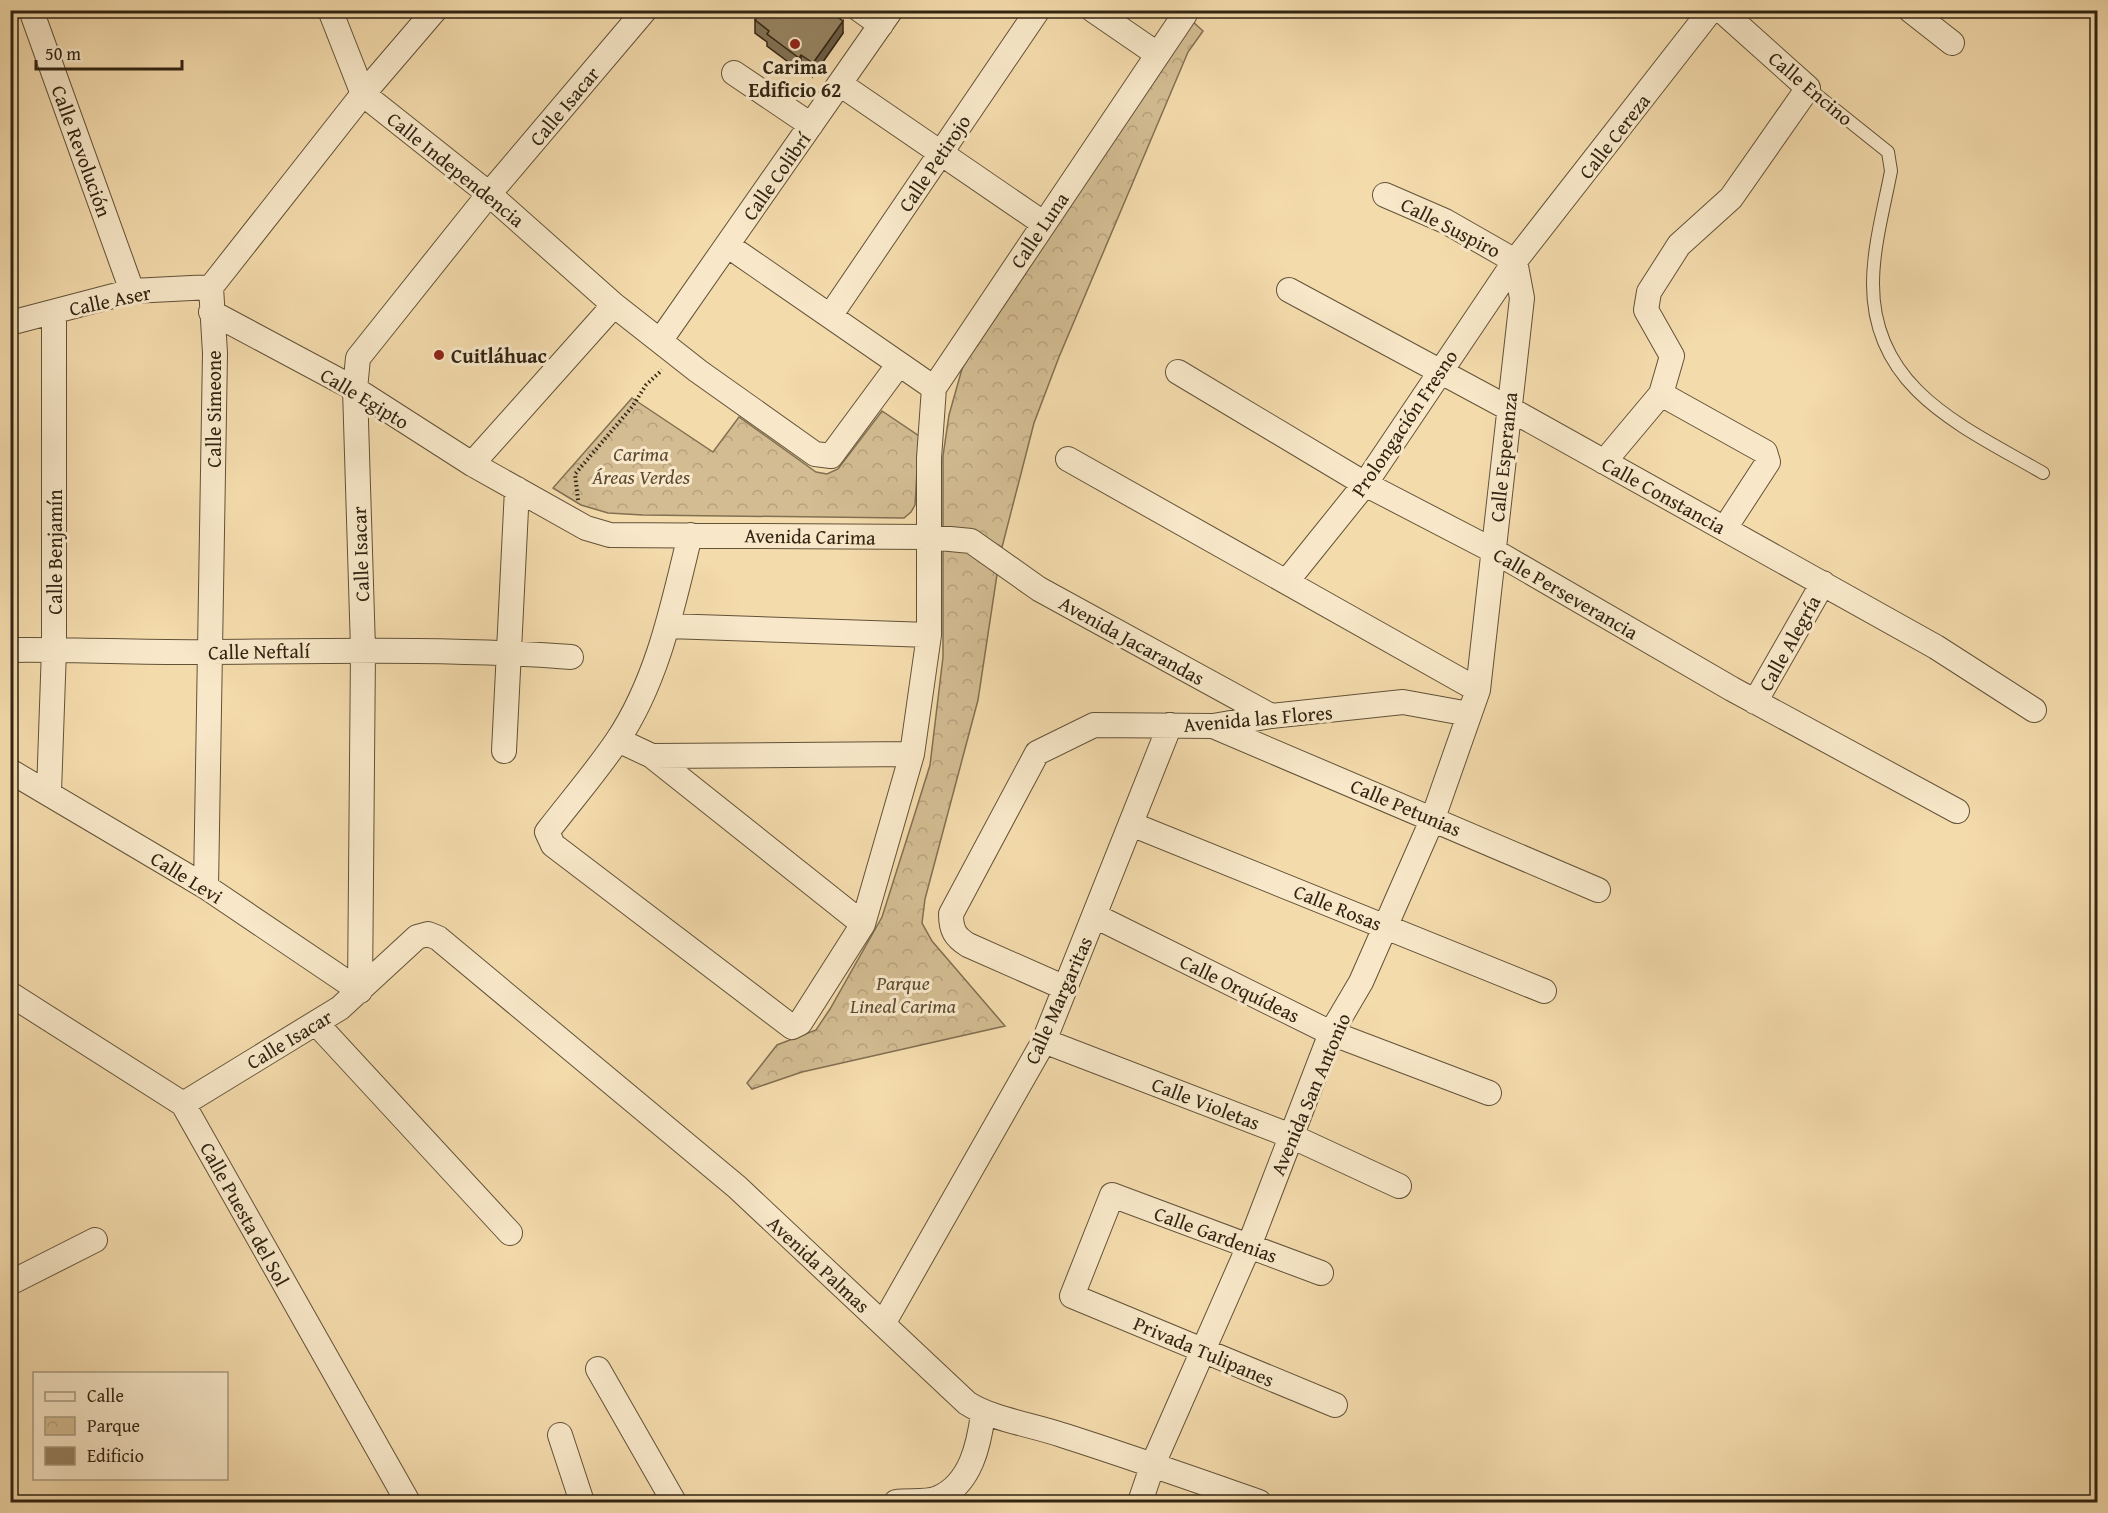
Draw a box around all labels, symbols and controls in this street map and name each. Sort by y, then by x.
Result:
scale bar [36,33,182,71]
marker: Carima Edificio 62 [788,37,802,51]
text: 50 m [45,40,81,67]
street label: Calle Encino [1762,44,1860,132]
place label: Carima Edificio 62 [749,52,841,104]
street label: Calle Isacar [522,60,606,152]
street label: Calle Revolución [45,81,119,221]
street label: Calle Cereza [1571,87,1657,185]
street label: Calle Independencia [381,104,531,234]
street label: Calle Petirojo [891,109,977,217]
street label: Calle Colibrí [735,126,817,226]
street label: Calle Luna [1003,186,1076,274]
street label: Calle Suspiro [1396,189,1506,265]
street label: Calle Aser [66,277,154,323]
place label: Cuitláhuac [451,341,547,370]
street label: Prolongación Fresno [1344,344,1464,502]
marker: Cuitláhuac [432,348,446,362]
street label: Calle Simeone [199,350,228,468]
street label: Calle Egipto [315,360,415,436]
street label: Calle Esperanza [1482,390,1524,523]
park label: Carima Áreas Verdes [591,439,691,491]
street label: Calle Constancia [1597,449,1732,541]
street label: Calle Benjamín [40,489,69,615]
street label: Calle Isacar [344,506,376,602]
street label: Avenida Carima [744,520,876,552]
street label: Calle Perseverancia [1488,540,1644,646]
street label: Avenida Jacarandas [1054,588,1210,692]
street label: Calle Alegría [1751,589,1828,696]
street label: Calle Neftalí [208,636,311,666]
street label: Avenida las Flores [1182,697,1334,739]
street label: Calle Petunias [1346,771,1466,843]
street label: Calle Levi [145,843,229,911]
street label: Calle Rosas [1290,876,1386,938]
street label: Calle Margaritas [1017,931,1099,1069]
street label: Calle Orquídeas [1175,947,1305,1030]
park label: Parque Lineal Carima [849,968,957,1020]
street label: Calle Isacar [241,1002,337,1076]
street label: Avenida San Antonio [1263,1008,1357,1180]
street label: Calle Violetas [1148,1069,1264,1137]
street label: Calle Puesta del Sol [193,1137,297,1292]
street label: Calle Gardenias [1150,1198,1282,1270]
street label: Avenida Palmas [761,1209,877,1319]
street label: Privada Tulipanes [1129,1308,1279,1394]
legend [33,1372,228,1480]
text: Calle [87,1382,124,1409]
text: Parque [87,1412,140,1439]
text: Edificio [87,1442,144,1469]

